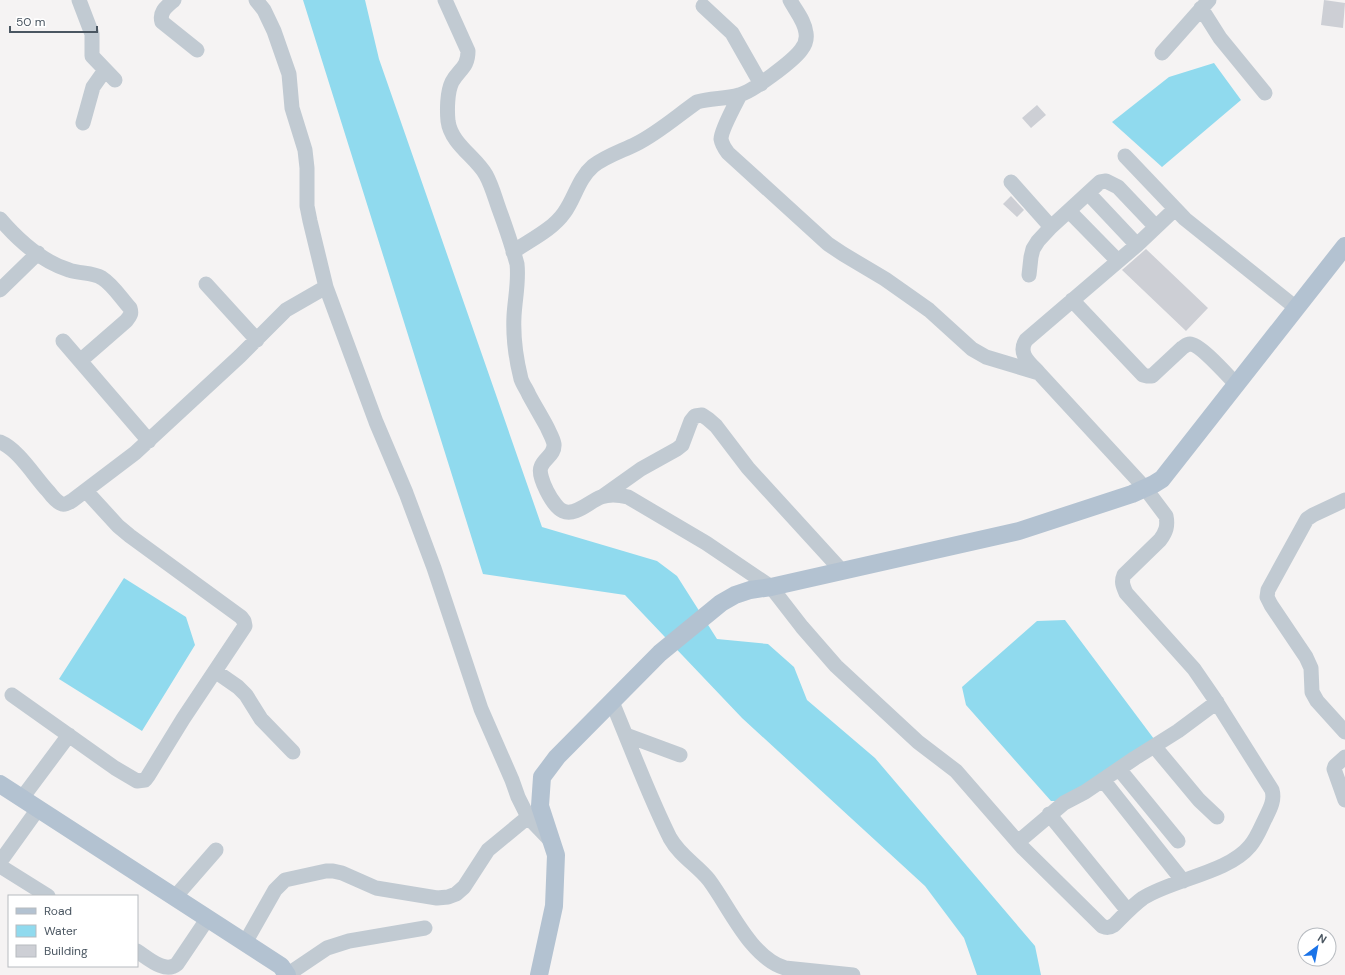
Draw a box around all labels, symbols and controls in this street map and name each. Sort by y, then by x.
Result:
scale bar [10,8,97,34]
text: 50 m [16,14,45,30]
legend [8,895,138,967]
text: Road [44,903,72,919]
text: Water [44,923,78,939]
north arrow [1297,927,1337,967]
text: N [1315,930,1329,947]
text: Building [44,943,88,959]

